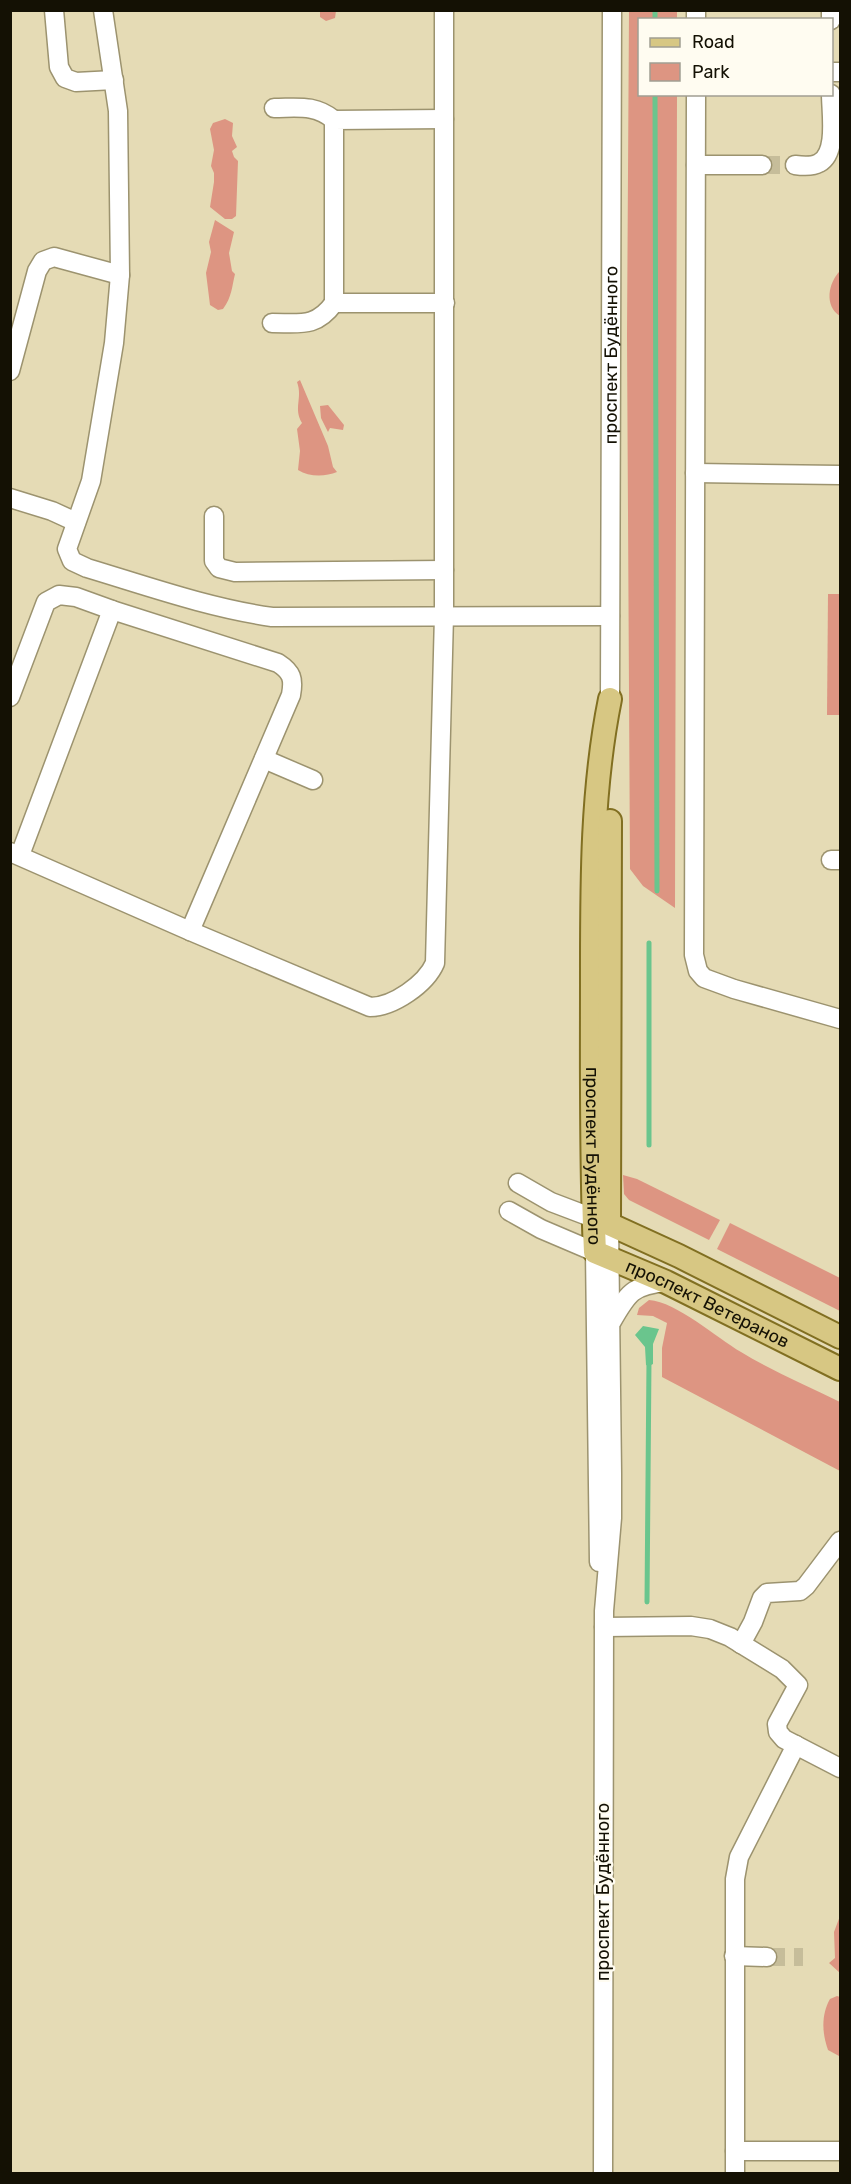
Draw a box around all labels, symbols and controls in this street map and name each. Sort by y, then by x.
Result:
legend [638,18,833,96]
text: Road [692,31,735,53]
text: Park [692,61,730,83]
street label: проспект Будённого [600,266,622,444]
street label: проспект Будённого [581,1067,606,1245]
street label: проспект Ветеранов [622,1255,793,1353]
street label: проспект Будённого [592,1803,614,1981]

